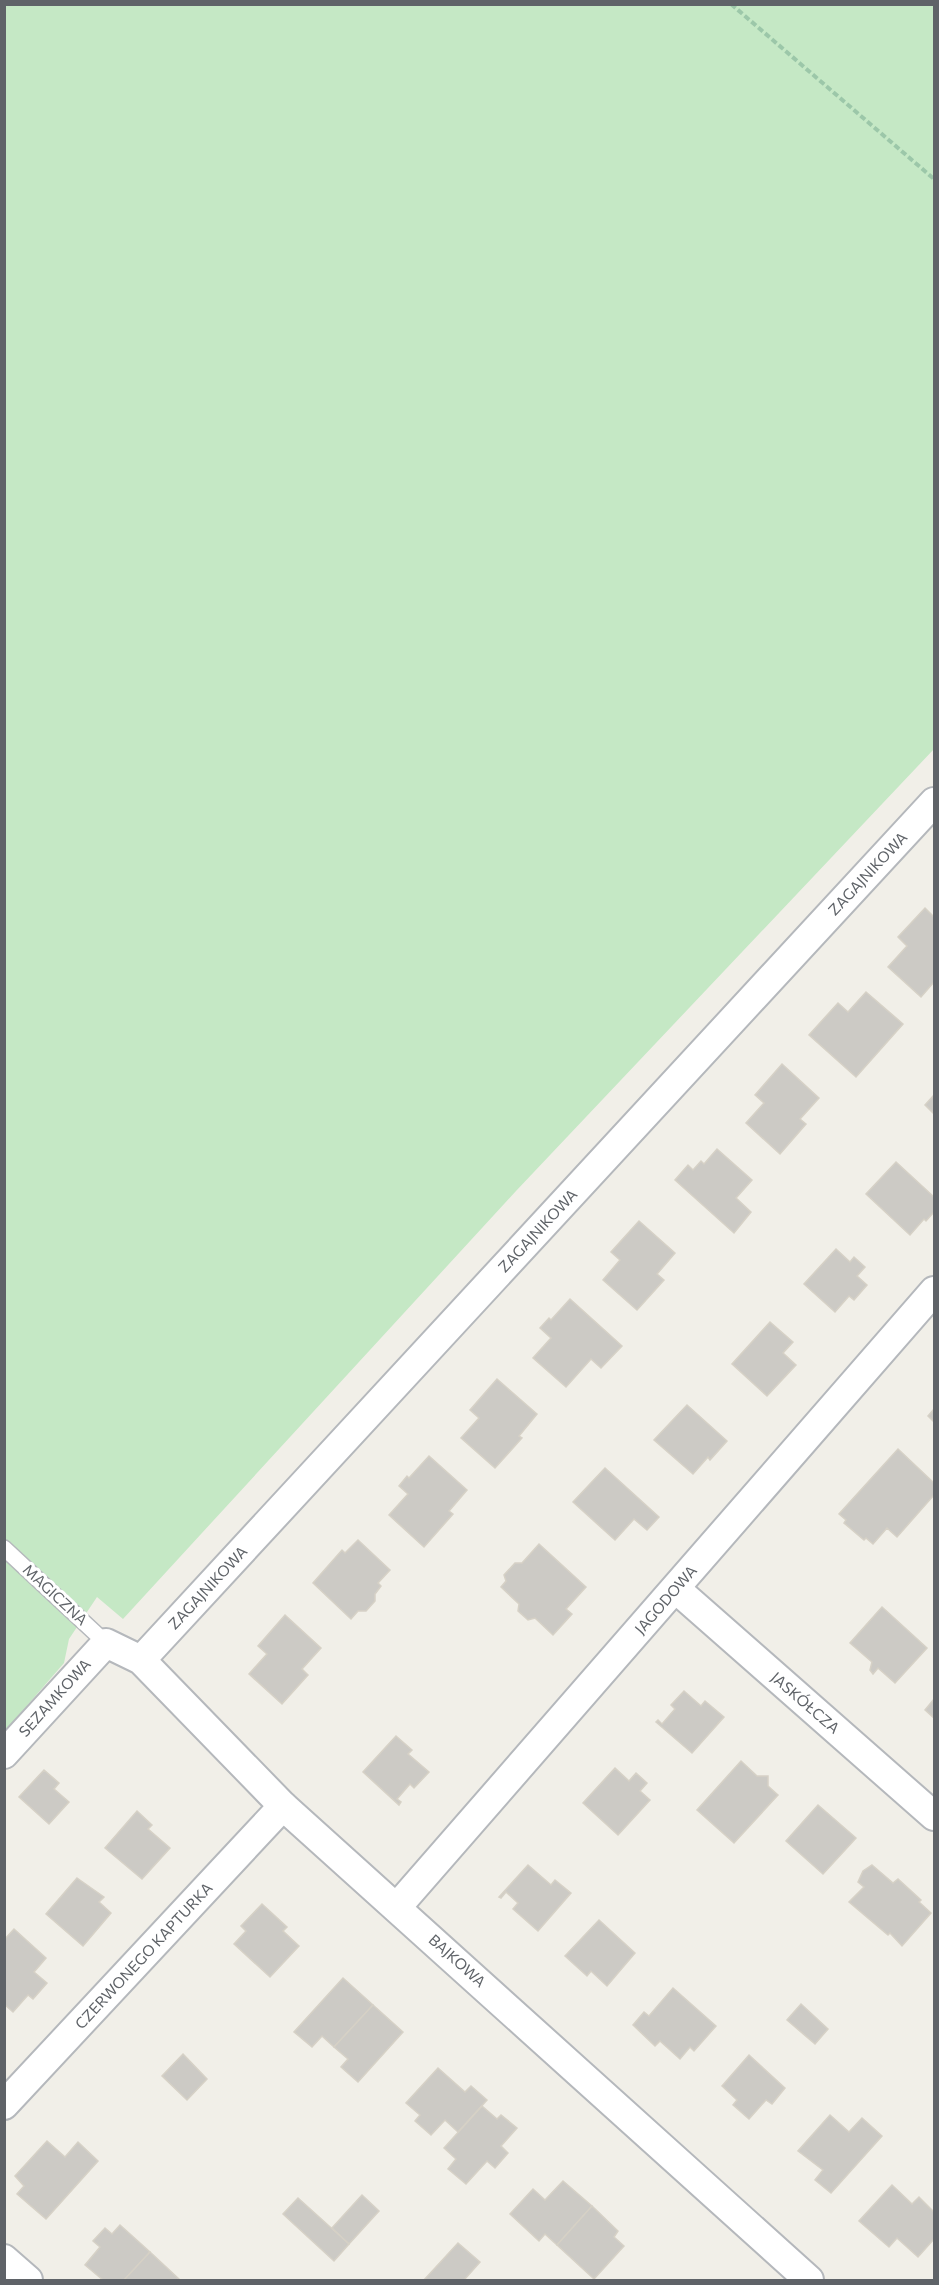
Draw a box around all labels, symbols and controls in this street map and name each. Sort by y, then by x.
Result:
street label: ZAGAJNIKOWA [824,828,910,919]
street label: ZAGAJNIKOWA [494,1185,580,1276]
street label: ZAGAJNIKOWA [164,1542,250,1633]
street label: MAGICZNA [20,1560,92,1629]
street label: JAGODOWA [631,1561,700,1637]
street label: SEZAMKOWA [15,1655,94,1740]
street label: JASKÓŁCZA [768,1667,844,1737]
street label: CZERWONEGO KAPTURKA [71,1878,216,2032]
street label: BAJKOWA [425,1930,490,1991]

